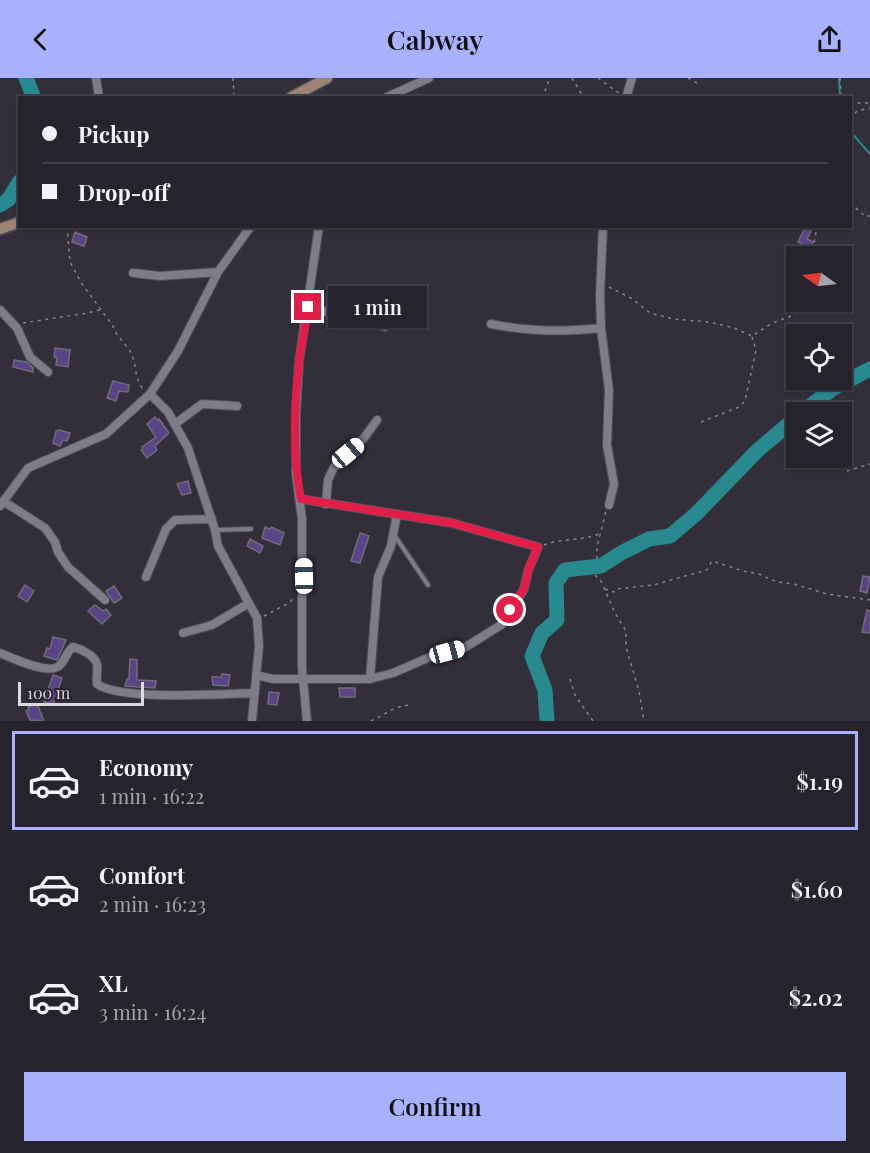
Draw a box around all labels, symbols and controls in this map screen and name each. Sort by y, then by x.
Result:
text: Cabway [387,21,483,57]
icon: back [24,23,57,56]
icon: share [813,23,846,56]
text: Pickup [78,119,149,149]
text: Drop-off [78,177,169,207]
north arrow [786,246,852,312]
map controls [786,246,852,468]
callout: 1 min [329,286,428,328]
route end [294,293,321,320]
text: 1 min [353,293,402,320]
button: locate [786,324,852,390]
button: layers [786,402,852,468]
car [328,435,368,471]
car [295,558,313,594]
route start [496,596,523,623]
car [427,639,467,665]
scale bar [18,679,144,706]
text: 100 m [27,682,70,703]
text: Economy [99,752,193,782]
icon: car [27,754,81,808]
text: $1.19 [796,766,843,796]
text: 1 min · 16:22 [99,782,204,809]
text: Comfort [99,860,185,890]
icon: car [27,862,81,916]
text: $1.60 [791,874,843,904]
text: 2 min · 16:23 [99,890,206,917]
text: XL [99,968,128,998]
icon: car [27,970,81,1024]
text: $2.02 [789,982,843,1012]
text: 3 min · 16:24 [99,998,206,1025]
button: Confirm [24,1072,846,1141]

